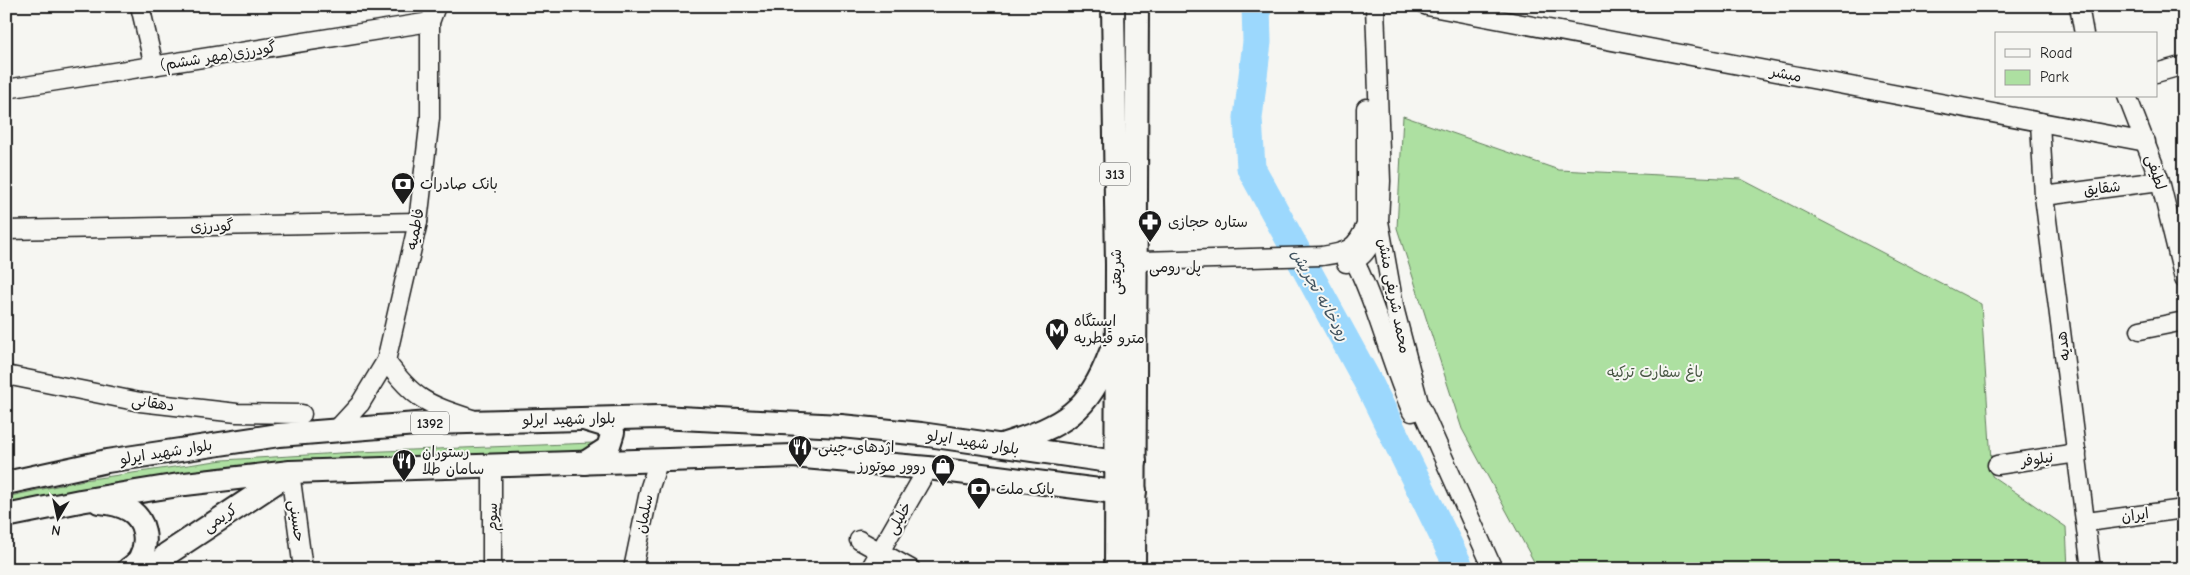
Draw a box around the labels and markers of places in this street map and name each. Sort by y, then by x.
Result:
bank icon: بانک صادرات [390,171,416,205]
place label: بانک صادرات [420,175,498,193]
pharmacy icon: ستاره حجازی [1137,209,1163,243]
place label: ستاره حجازی [1168,213,1248,231]
place label: ایستگاه مترو قیطریه [1074,312,1145,347]
metro station icon: ایستگاه مترو قیطریه [1044,317,1070,351]
restaurant icon: اژدهای چینی [787,434,813,468]
place label: اژدهای چینی [818,438,894,457]
place label: رستوران سامان طلا [422,443,484,478]
restaurant icon: رستوران سامان طلا [391,448,417,482]
shop icon: روور موتورز [930,453,956,487]
place label: روور موتورز [857,457,926,475]
bank icon: بانک ملت [966,476,992,510]
place label: بانک ملت [996,480,1055,498]

